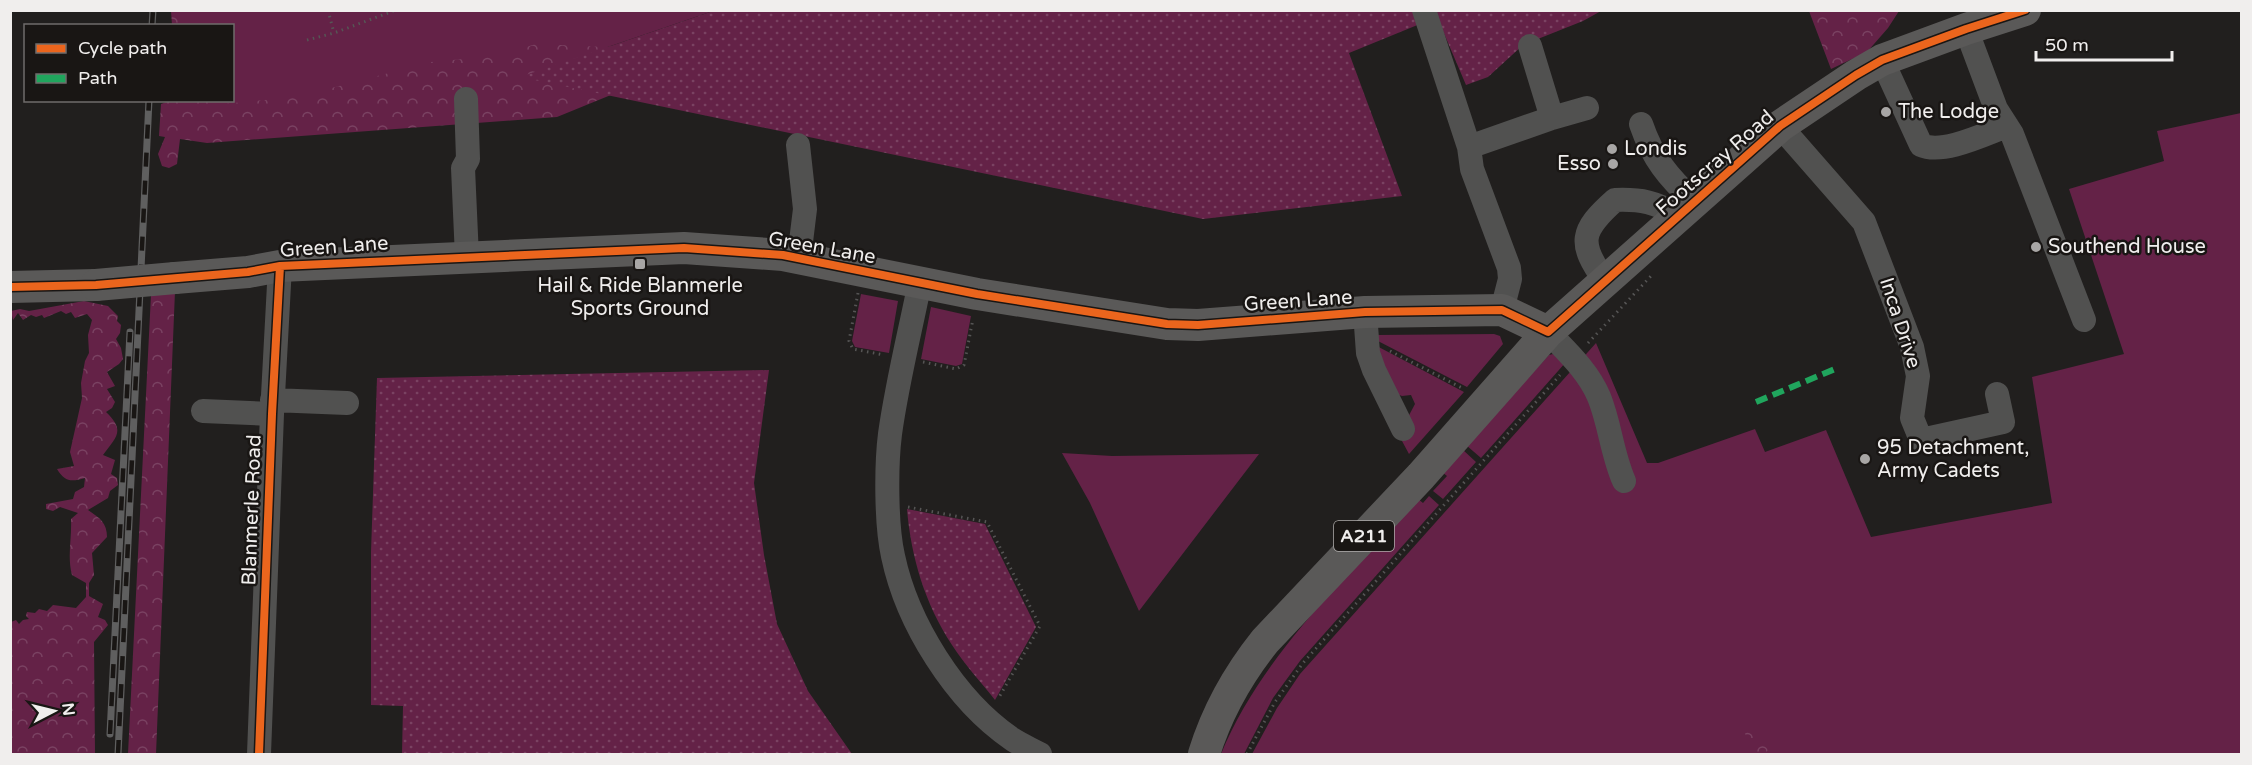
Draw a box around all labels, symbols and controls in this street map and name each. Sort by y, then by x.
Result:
legend [24,24,234,102]
scale bar [2036,24,2172,62]
text: 50 m [2045,34,2089,56]
text: Cycle path [78,37,167,59]
text: Path [78,67,117,89]
place label: The Lodge [1898,100,1999,124]
street label: Footscray Road [1651,105,1779,221]
marker: The Lodge [1879,105,1893,119]
place label: Londis [1624,137,1687,161]
marker: Londis [1605,142,1619,156]
place label: Esso [1557,152,1601,176]
marker: Esso [1606,157,1620,171]
street label: Green Lane [766,227,878,269]
street label: Green Lane [279,231,389,263]
place label: Southend House [2048,235,2206,259]
marker: Southend House [2029,240,2043,254]
marker: Hail & Ride Blanmerle Sports Ground [633,257,647,271]
place label: Hail & Ride Blanmerle Sports Ground [537,274,743,321]
street label: Inca Drive [1874,275,1926,371]
street label: Green Lane [1243,285,1353,317]
street label: Blanmerle Road [237,434,267,586]
place label: 95 Detachment, Army Cadets [1877,436,2029,483]
marker: 95 Detachment, Army Cadets [1858,452,1872,466]
road number: A211 [1334,521,1394,551]
north arrow [24,681,84,741]
text: N [57,702,79,717]

